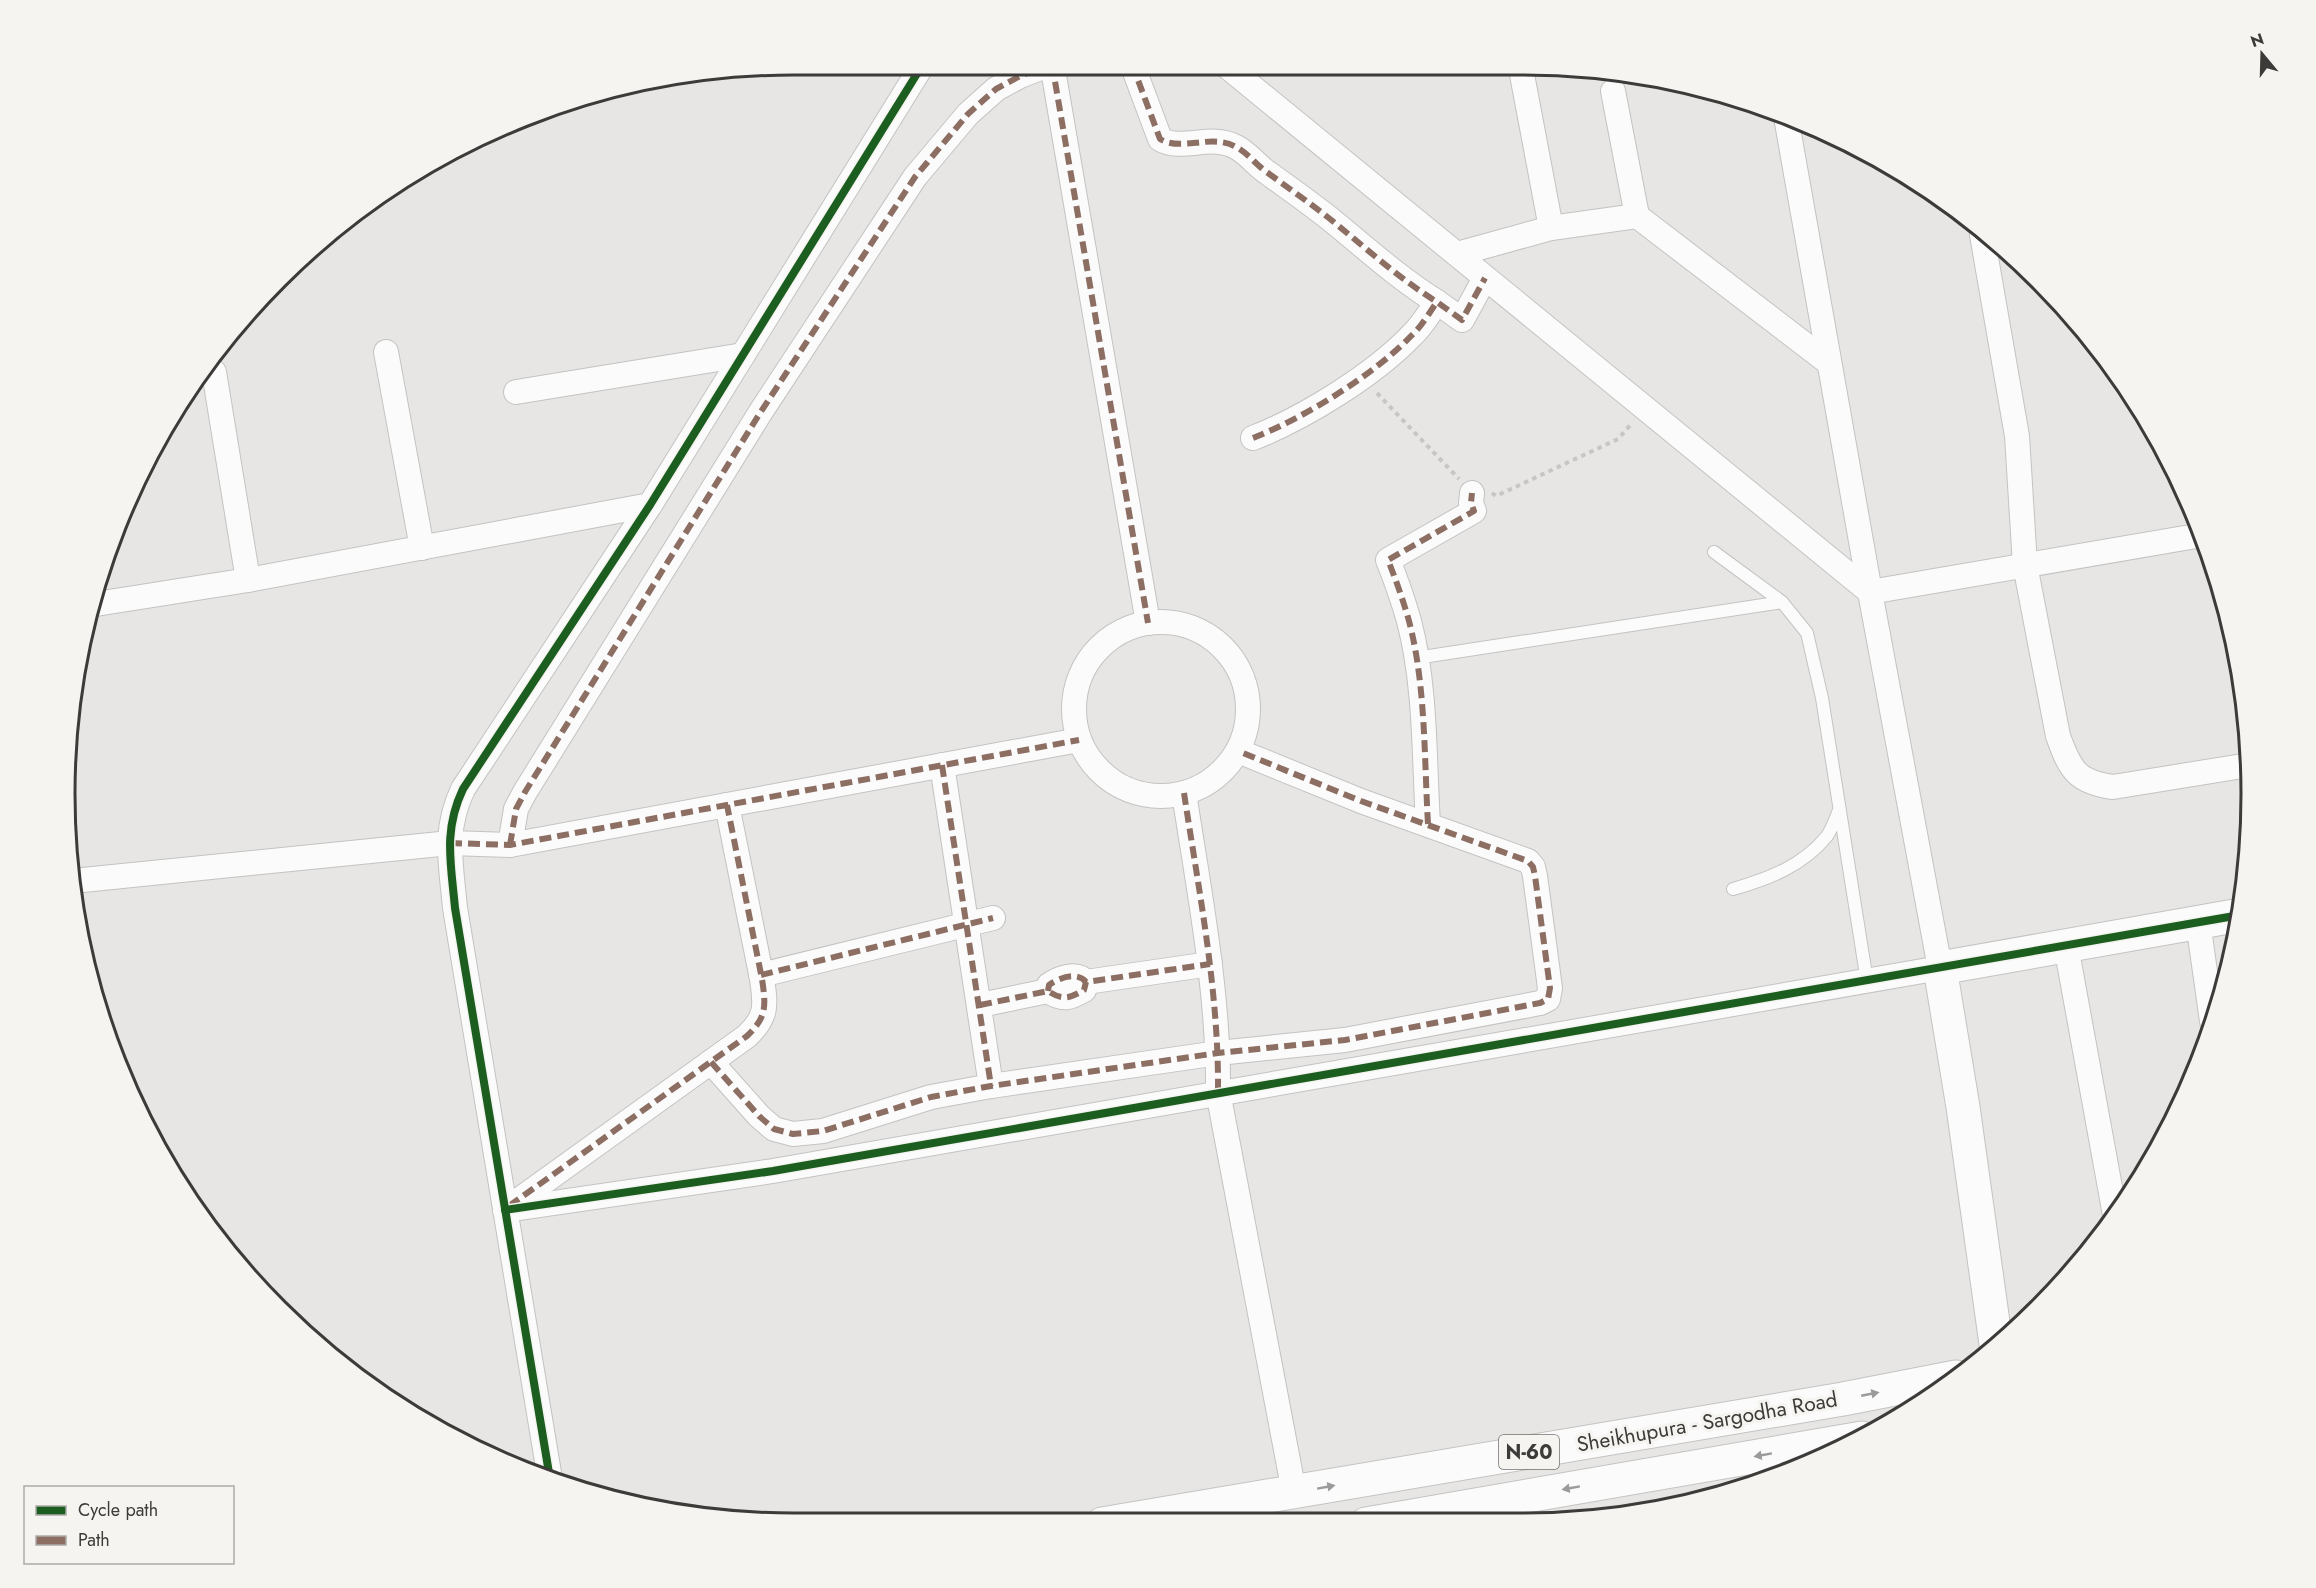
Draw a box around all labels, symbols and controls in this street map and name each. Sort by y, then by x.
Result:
north arrow [2232,24,2292,84]
text: N [2248,27,2267,53]
street label: Sheikhupura - Sargodha Road [1574,1384,1840,1460]
one-way arrow [1860,1389,1879,1398]
road number: N-60 [1499,1435,1559,1469]
one-way arrow [1753,1451,1772,1460]
one-way arrow [1316,1482,1335,1491]
one-way arrow [1561,1484,1580,1493]
legend [24,1486,234,1564]
text: Cycle path [78,1497,158,1523]
text: Path [78,1527,110,1553]

